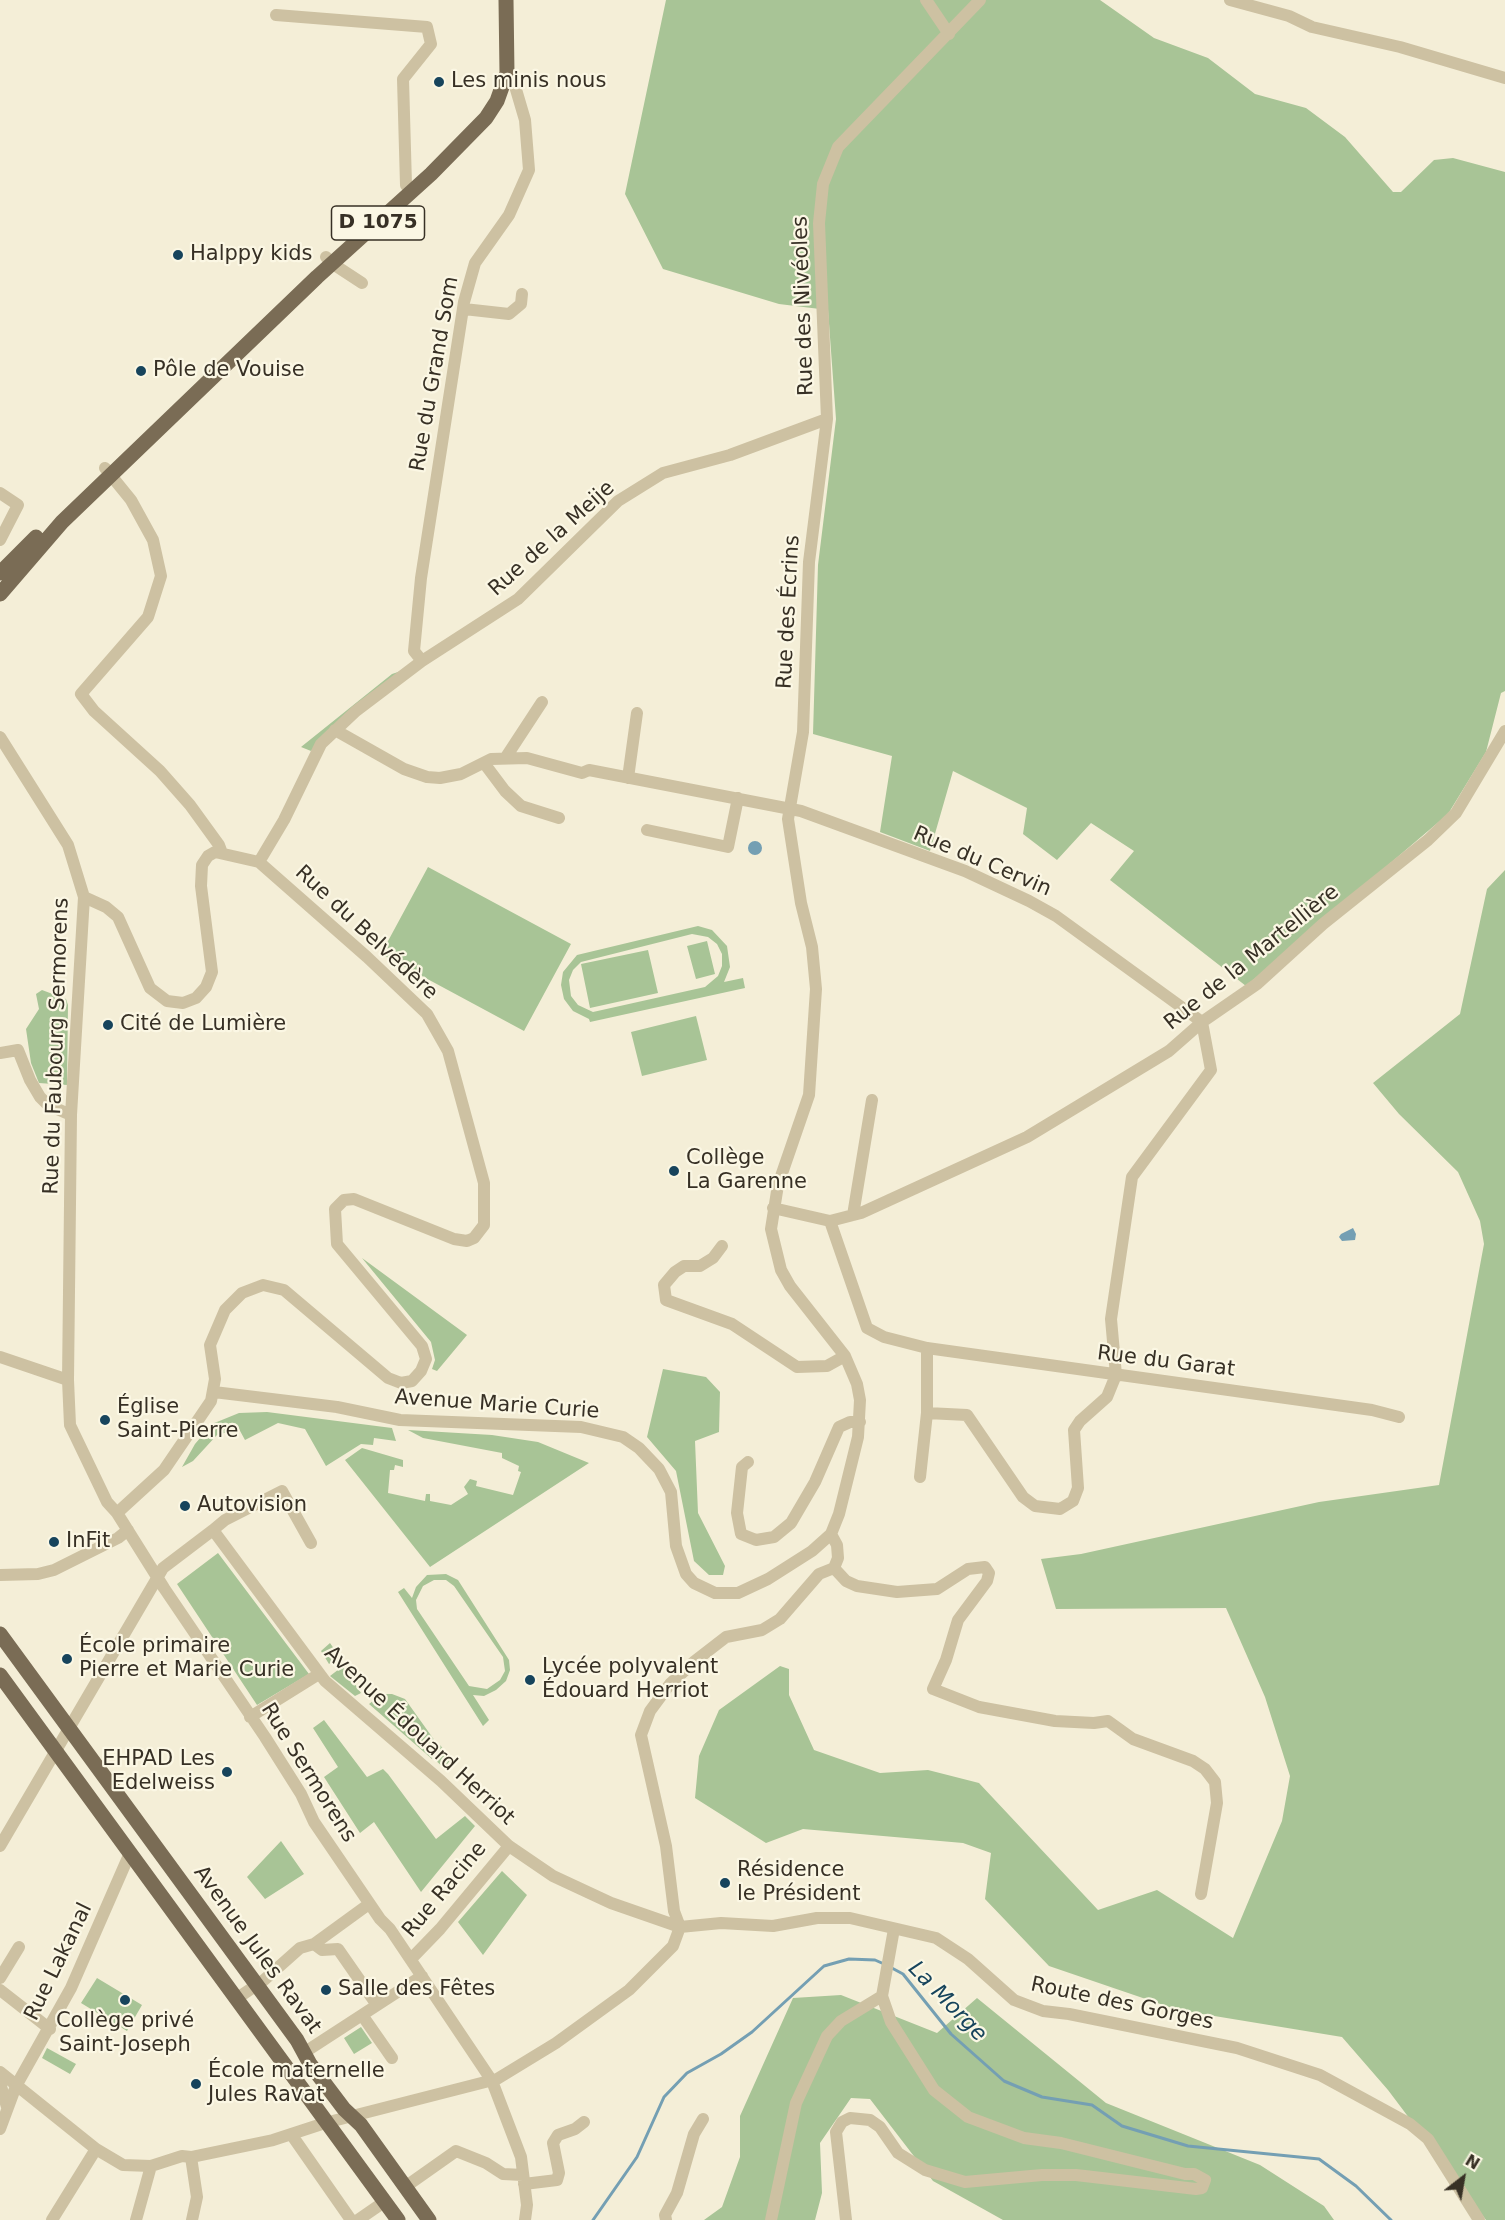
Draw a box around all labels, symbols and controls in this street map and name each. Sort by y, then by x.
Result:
place label: Les minis nous [451,69,606,95]
marker: Les minis nous [432,75,446,89]
road number: D 1075 [332,206,424,240]
street label: Rue des Nivéoles [788,216,820,396]
place label: Halppy kids [190,242,313,268]
marker: Halppy kids [171,248,185,262]
street label: Rue du Grand Som [405,275,465,473]
place label: Pôle de Vouise [153,358,305,384]
marker: Pôle de Vouise [134,364,148,378]
street label: Rue de la Meije [484,476,620,602]
street label: Rue des Écrins [772,534,806,690]
street label: Rue du Cervin [909,822,1055,902]
street label: Rue du Belvédère [289,860,443,1006]
street label: Rue de la Martellière [1160,880,1344,1036]
street label: Rue du Faubourg Sermorens [39,897,75,1195]
place label: Cité de Lumière [120,1012,286,1038]
marker: Cité de Lumière [101,1018,115,1032]
place label: Collège La Garenne [686,1146,807,1196]
marker: Collège La Garenne [667,1164,681,1178]
street label: Rue du Garat [1096,1341,1236,1383]
street label: Avenue Marie Curie [394,1385,600,1425]
place label: Église Saint-Pierre [117,1395,238,1445]
marker: Église Saint-Pierre [98,1413,112,1427]
place label: Autovision [197,1493,307,1519]
marker: Autovision [178,1499,192,1513]
place label: InFit [66,1529,110,1555]
marker: InFit [47,1535,61,1549]
place label: École primaire Pierre et Marie Curie [79,1634,294,1684]
street label: Avenue Édouard Herriot [319,1641,519,1831]
marker: École primaire Pierre et Marie Curie [60,1652,74,1666]
place label: Lycée polyvalent Édouard Herriot [542,1655,718,1705]
marker: Lycée polyvalent Édouard Herriot [523,1673,537,1687]
street label: Rue Sermorens [255,1699,361,1847]
place label: EHPAD Les Edelweiss [102,1747,215,1797]
marker: EHPAD Les Edelweiss [220,1765,234,1779]
street label: Rue Racine [398,1837,492,1943]
place label: Résidence le Président [737,1858,860,1908]
street label: Avenue Jules Ravat [188,1861,326,2039]
marker: Résidence le Président [718,1876,732,1890]
street label: Rue Lakanal [20,1899,98,2025]
water label: La Morge [902,1956,992,2048]
street label: Route des Gorges [1028,1972,1216,2036]
place label: Salle des Fêtes [338,1977,495,2003]
marker: Salle des Fêtes [319,1983,333,1997]
marker: Collège privé Saint-Joseph [118,1993,132,2007]
place label: Collège privé Saint-Joseph [56,2009,194,2059]
place label: École maternelle Jules Ravat [208,2059,385,2109]
marker: École maternelle Jules Ravat [189,2077,203,2091]
north arrow [1433,2148,1493,2208]
text: N [1462,2151,1483,2174]

